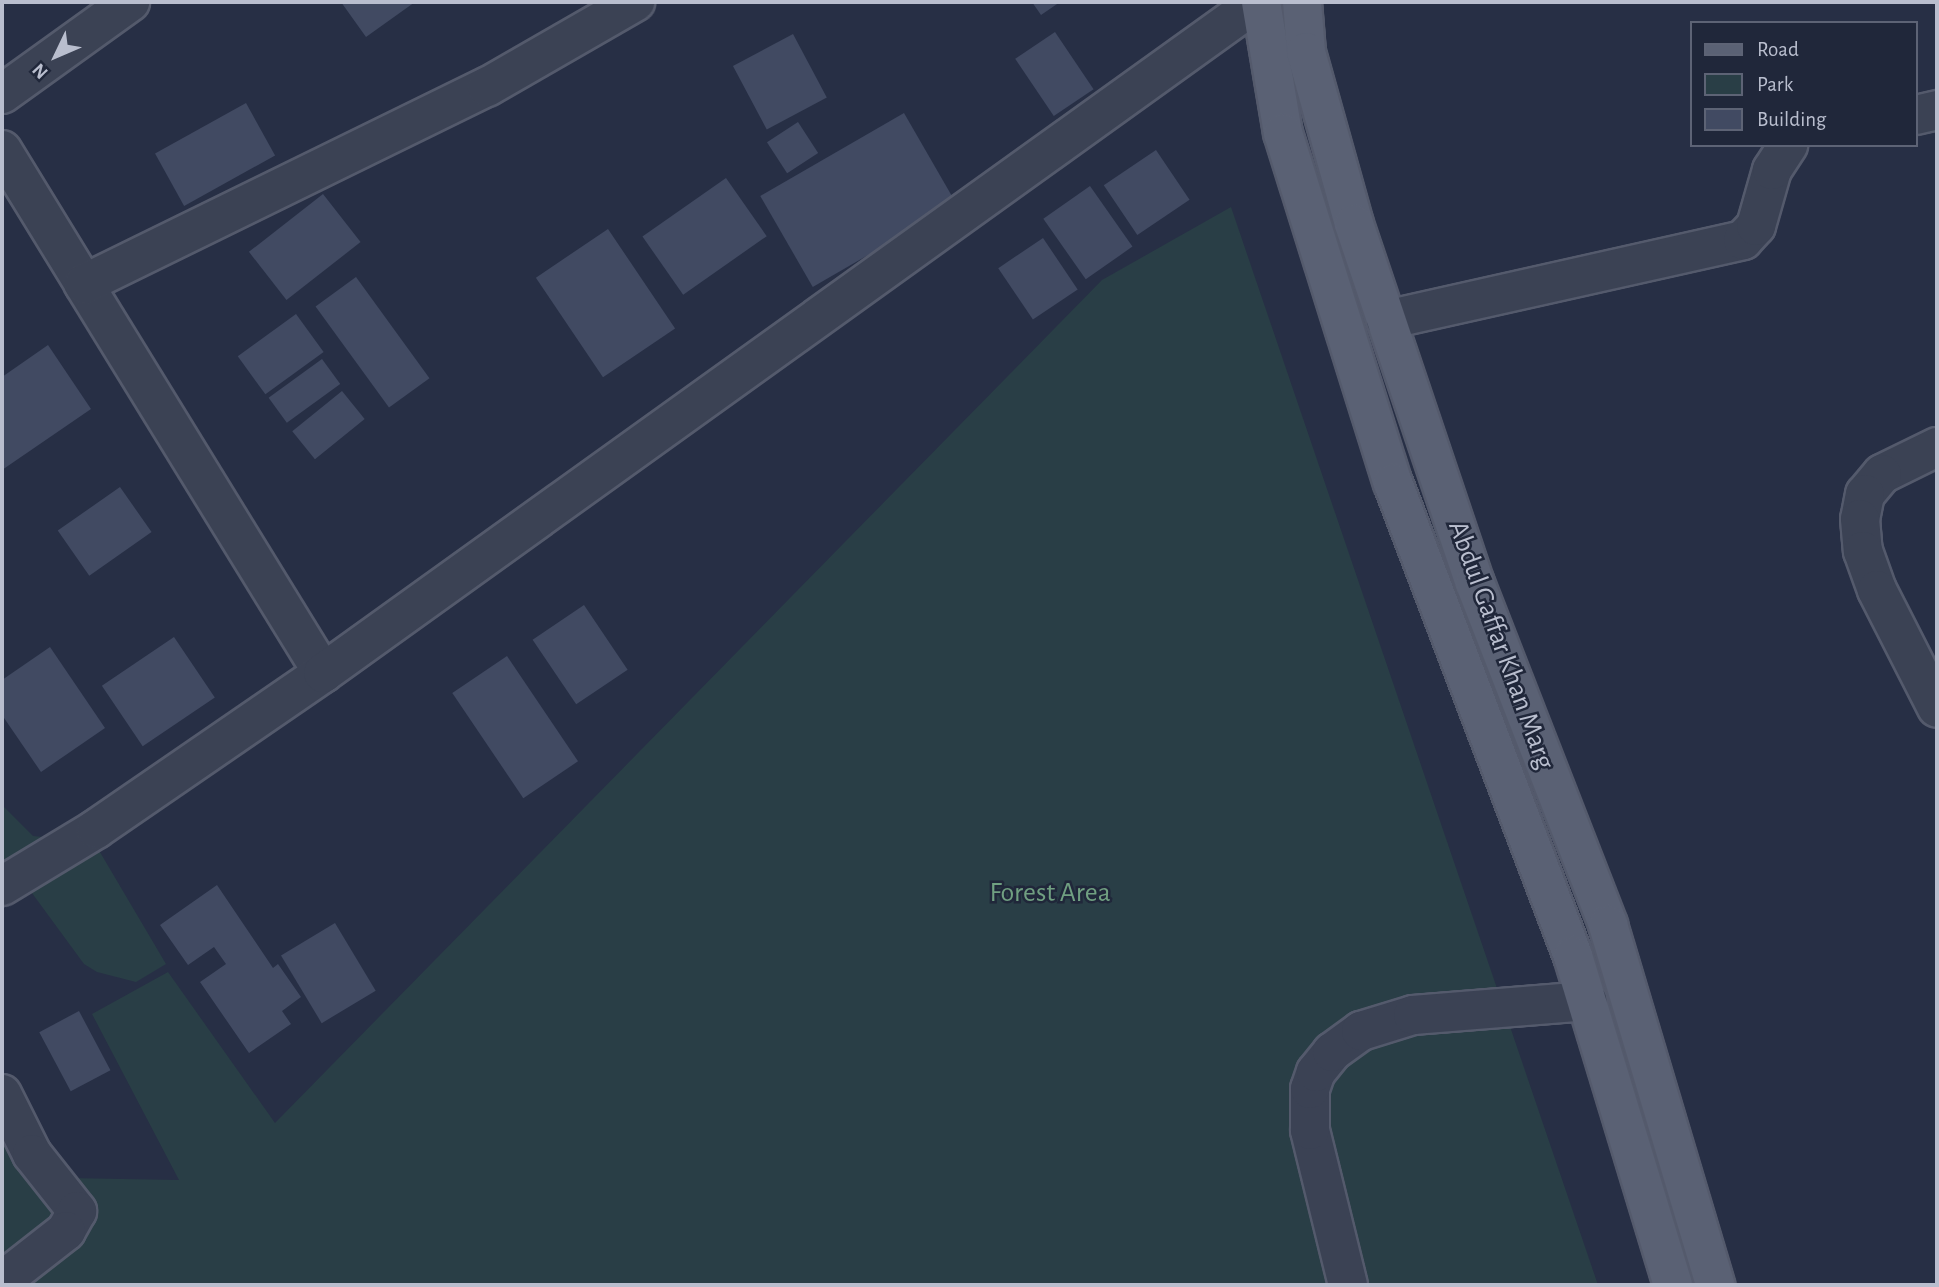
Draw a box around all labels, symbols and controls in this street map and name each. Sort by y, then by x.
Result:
north arrow [21,21,91,91]
legend [1690,21,1918,147]
text: Road [1757,39,1799,60]
text: N [29,60,52,82]
text: Park [1757,74,1793,95]
text: Building [1757,109,1826,130]
street label: Abdul Gaffar Khan Marg [1440,516,1562,774]
park label: Forest Area [989,876,1111,910]

